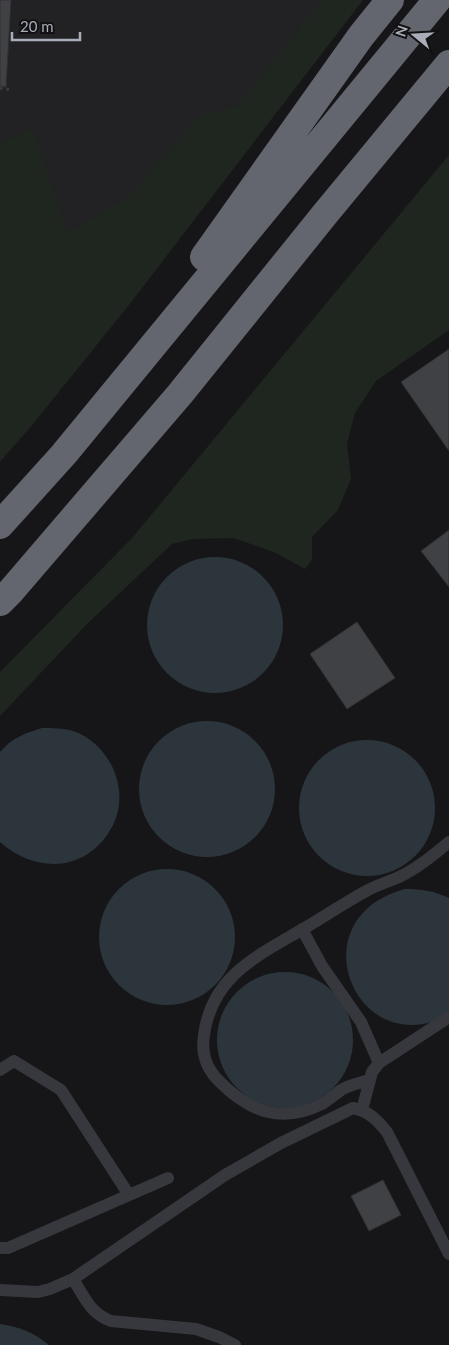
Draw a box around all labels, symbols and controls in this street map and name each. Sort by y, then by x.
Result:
scale bar [12,10,80,42]
north arrow [389,10,439,60]
text: 20 m [20,17,54,35]
text: N [391,23,411,39]

